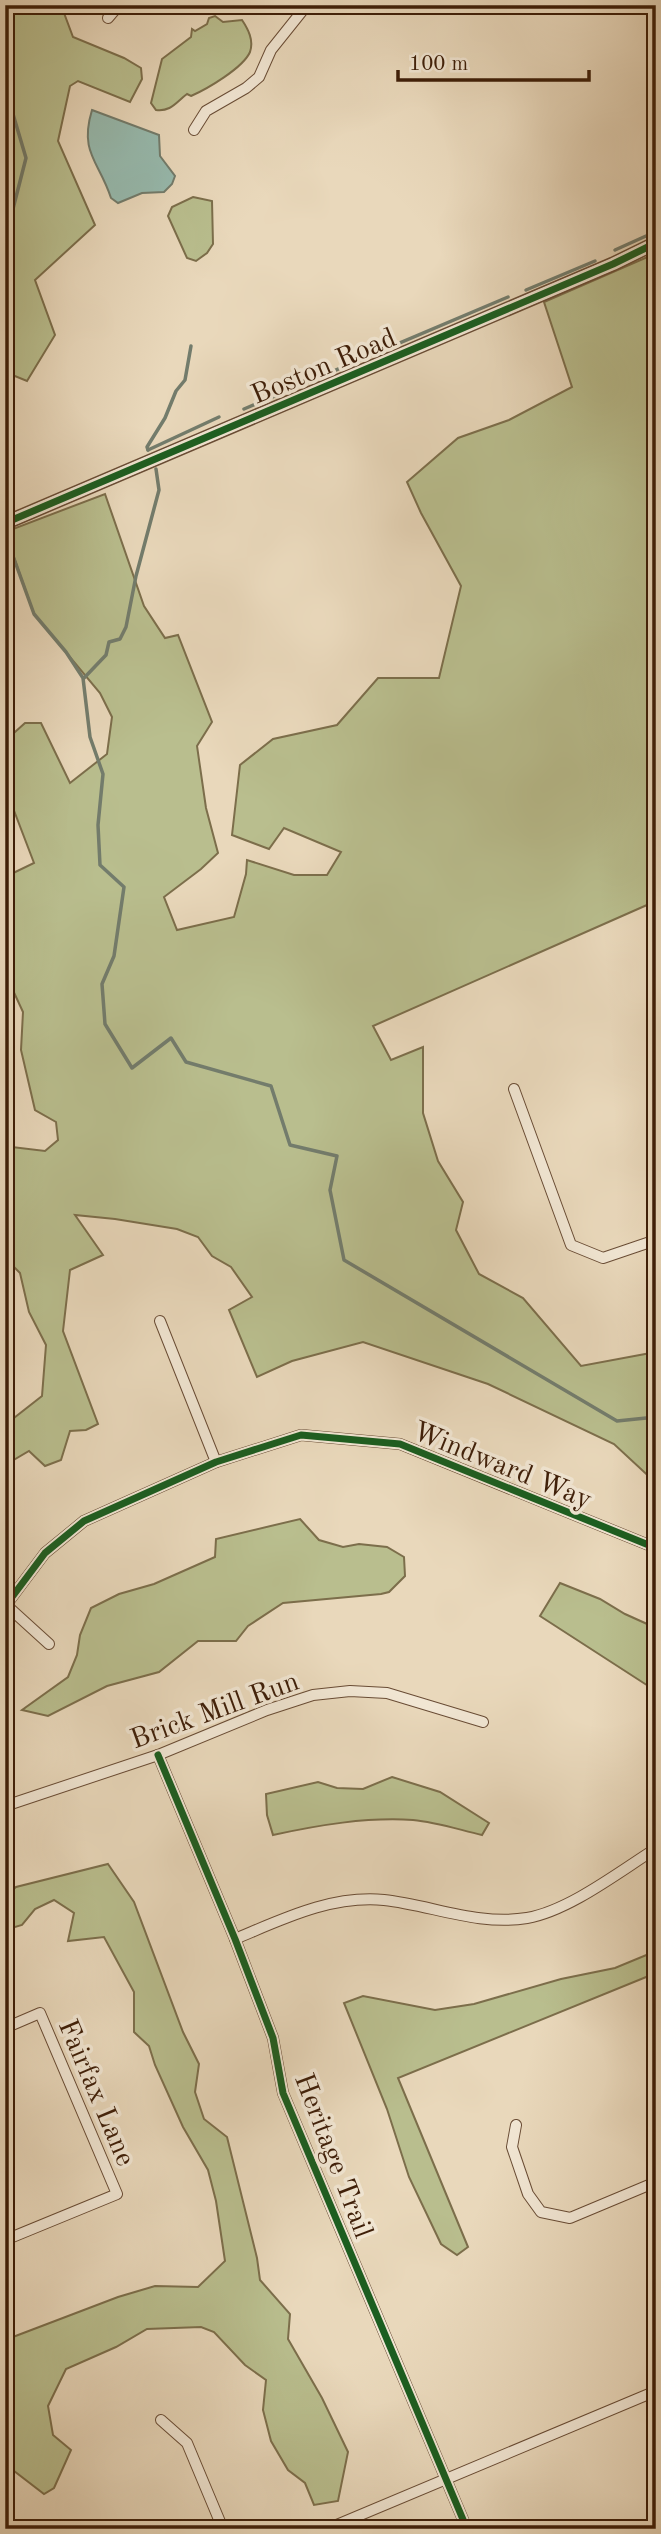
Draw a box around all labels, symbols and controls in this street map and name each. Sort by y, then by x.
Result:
scale bar [398,38,589,82]
text: 100 m [409,54,468,75]
street label: Boston Road [248,325,401,411]
street label: Windward Way [408,1418,596,1515]
street label: Brick Mill Run [127,1668,303,1755]
street label: Fairfax Lane [52,2016,139,2170]
street label: Heritage Trail [288,2070,376,2242]

